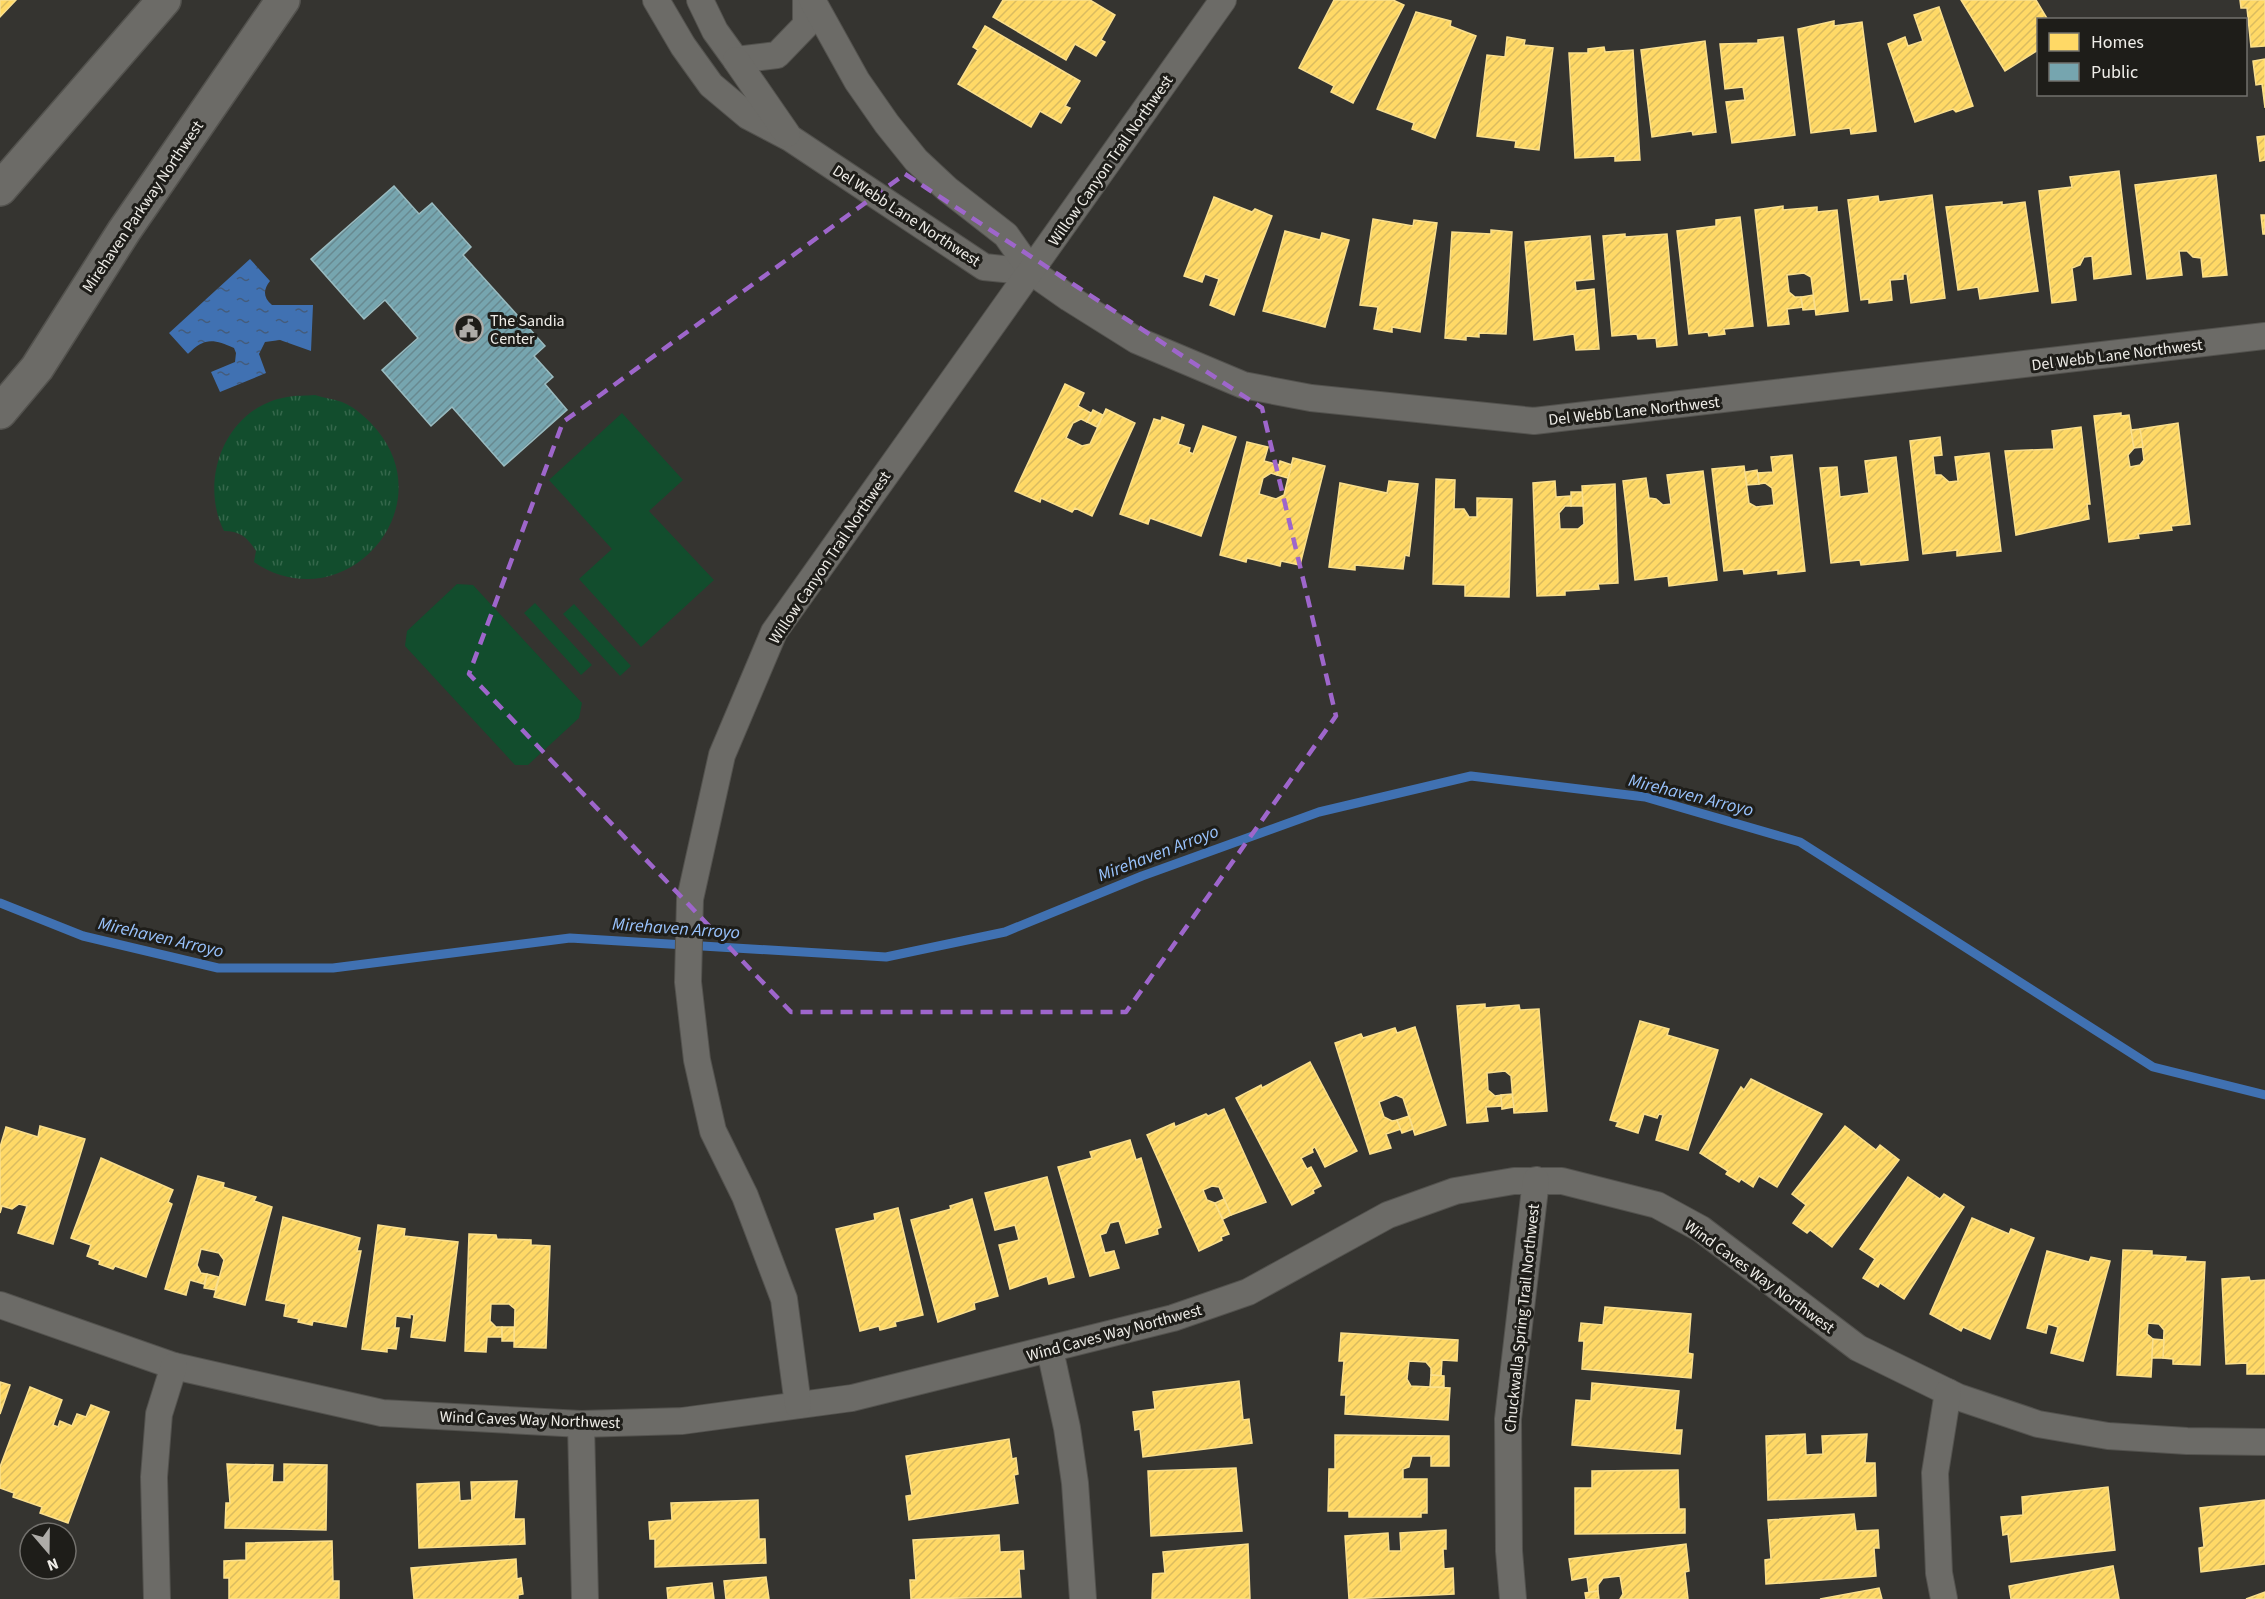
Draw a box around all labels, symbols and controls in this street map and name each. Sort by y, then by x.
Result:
legend [2037,18,2247,96]
text: Homes [2091,30,2144,55]
text: Public [2091,60,2138,85]
street label: Willow Canyon Trail Northwest [1043,70,1179,250]
street label: Mirehaven Parkway Northwest [77,116,209,297]
street label: Del Webb Lane Northwest [828,160,985,272]
place label: The Sandia Center [490,310,565,350]
public building icon: The Sandia Center [453,313,485,345]
street label: Del Webb Lane Northwest [2030,334,2204,376]
street label: Del Webb Lane Northwest [1547,391,1721,431]
street label: Willow Canyon Trail Northwest [764,466,896,648]
water label: Mirehaven Arroyo [1626,768,1756,823]
water label: Mirehaven Arroyo [1094,819,1222,888]
water label: Mirehaven Arroyo [96,911,226,964]
water label: Mirehaven Arroyo [611,912,741,945]
street label: Chuckwalla Spring Trail Northwest [1499,1202,1545,1433]
street label: Wind Caves Way Northwest [1680,1215,1839,1339]
street label: Wind Caves Way Northwest [1024,1299,1205,1367]
street label: Wind Caves Way Northwest [439,1406,621,1434]
north arrow [18,1521,78,1581]
text: N [44,1552,62,1576]

